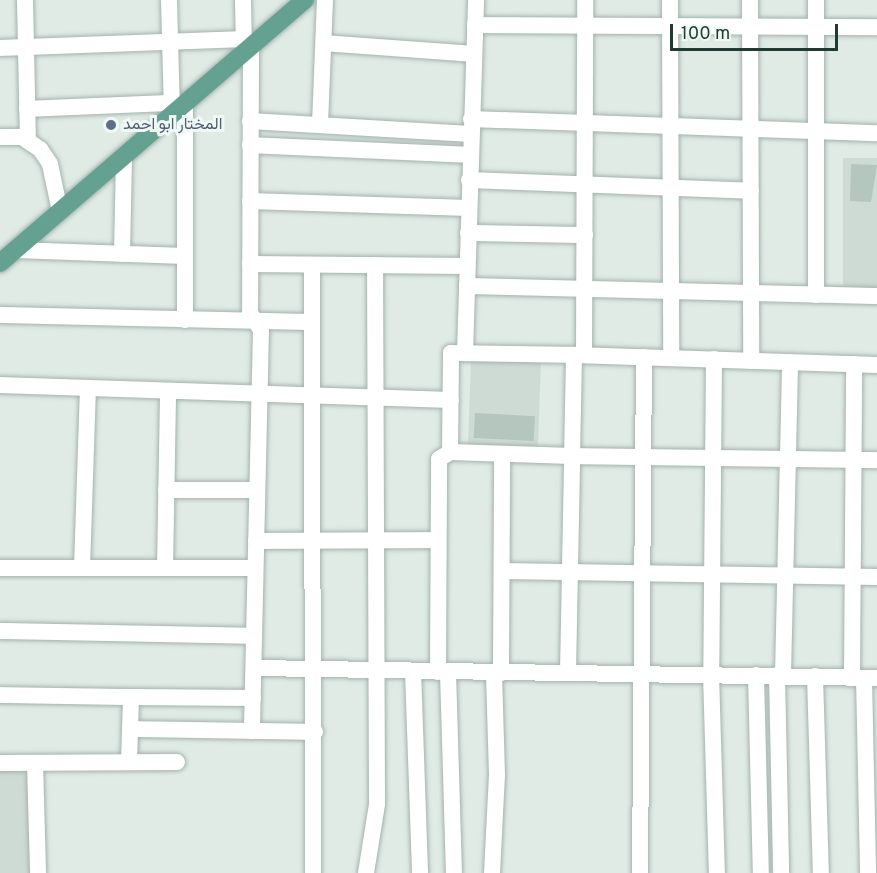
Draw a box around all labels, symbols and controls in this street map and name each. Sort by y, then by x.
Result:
scale bar [673,12,841,50]
text: 100 m [681,23,730,46]
place label: المختار ابو احمد [123,115,222,135]
marker: المختار ابو احمد [104,118,118,132]

